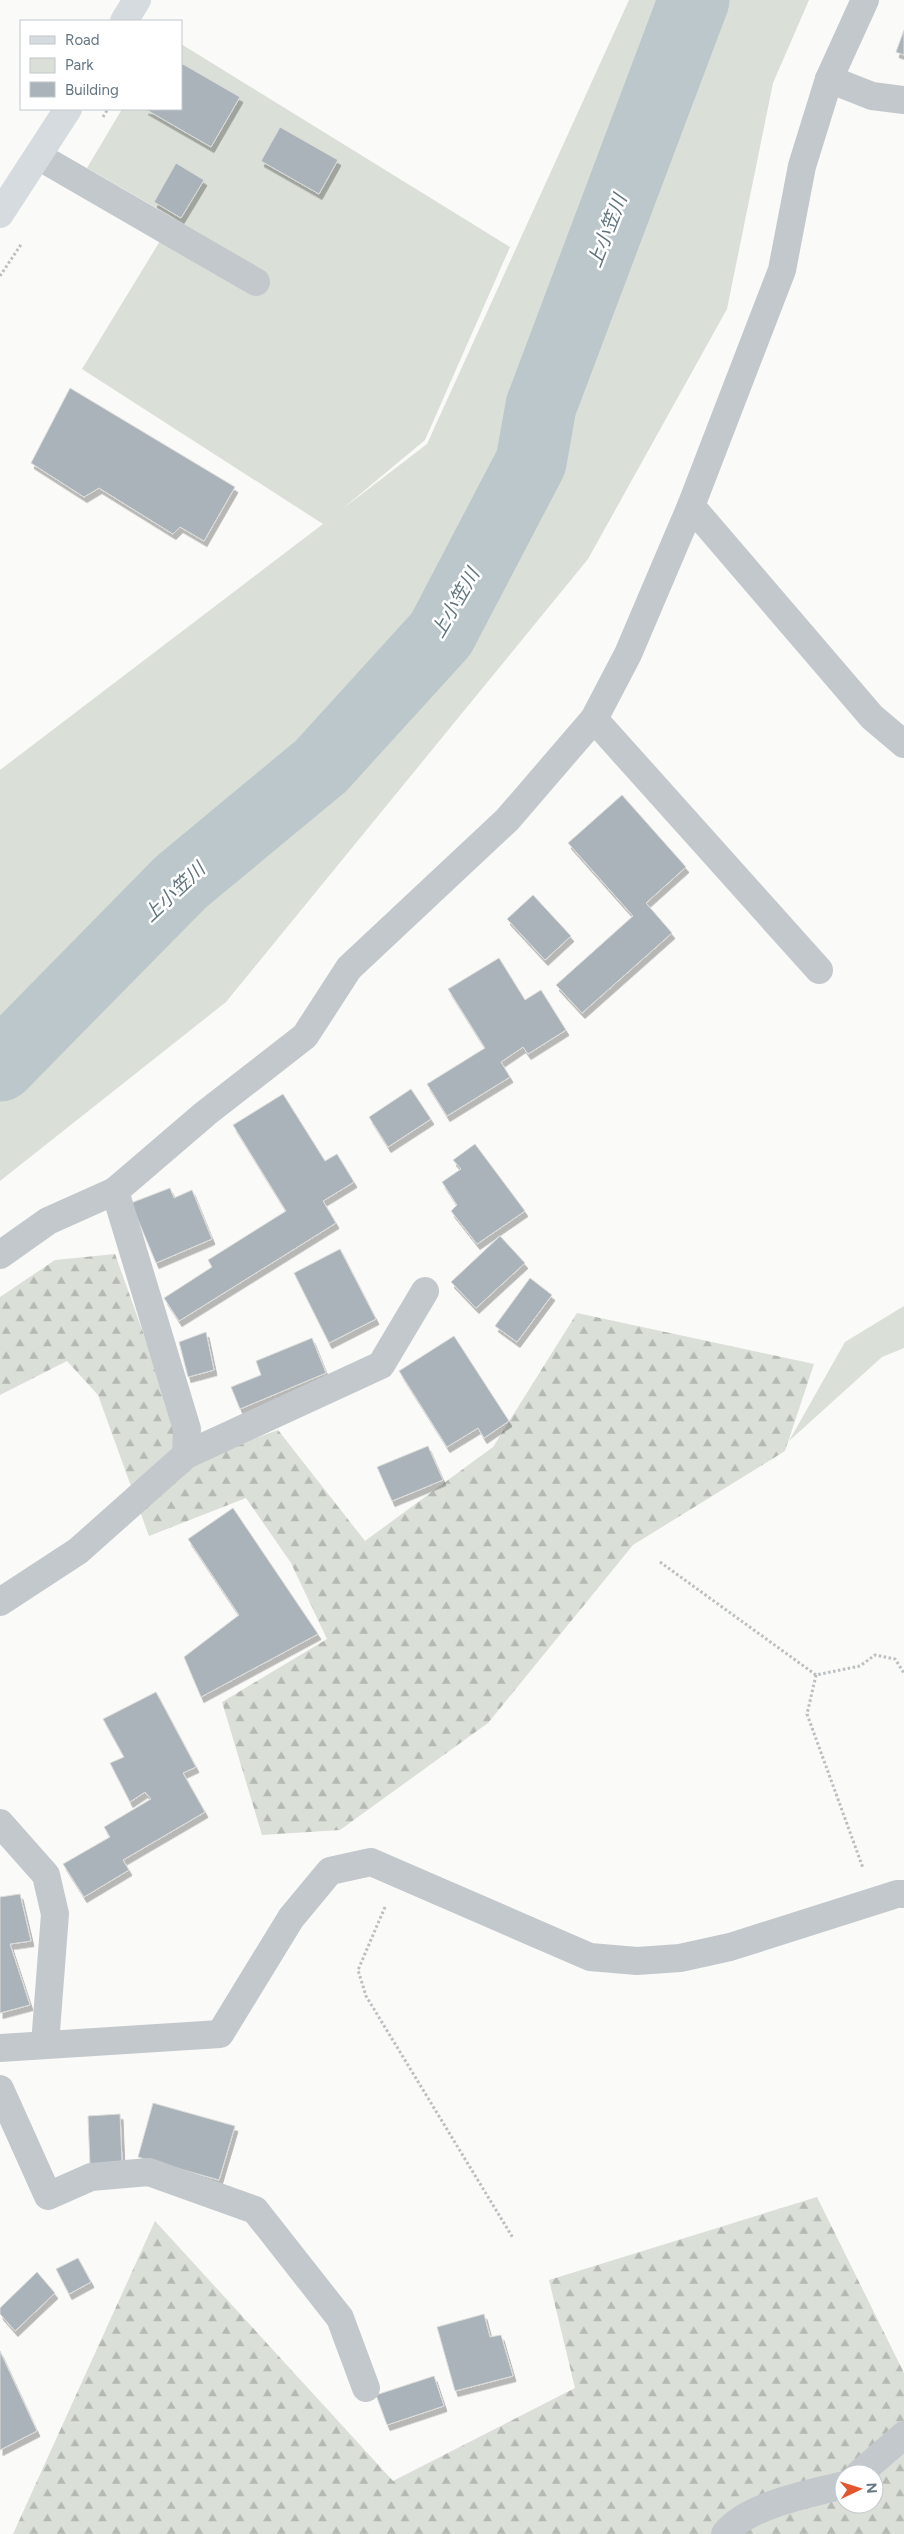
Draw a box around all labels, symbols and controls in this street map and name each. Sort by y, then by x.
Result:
legend [20,20,182,110]
text: Road [65,31,100,49]
text: Park [65,56,94,74]
text: Building [65,81,119,99]
water label: 上小笠川 [583,190,632,271]
water label: 上小笠川 [426,563,485,642]
water label: 上小笠川 [138,856,211,926]
north arrow [834,2464,884,2514]
text: N [863,2482,880,2494]

